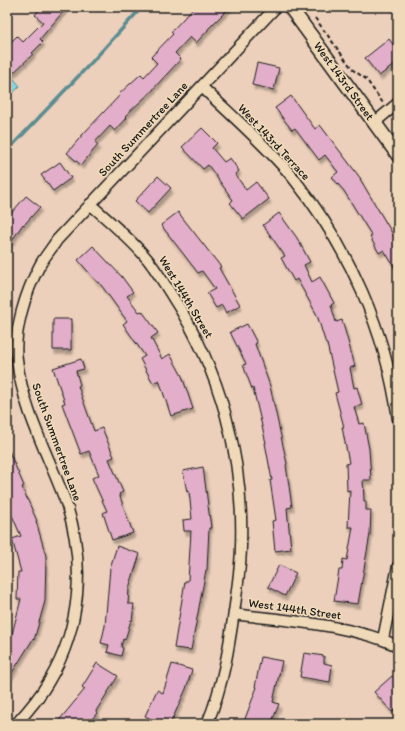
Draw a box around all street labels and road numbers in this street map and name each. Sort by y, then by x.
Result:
street label: West 143rd Street [311,39,377,123]
street label: South Summertree Lane [95,78,191,179]
street label: West 143rd Terrace [235,101,313,183]
street label: West 144th Street [156,253,216,341]
street label: South Summertree Lane [29,381,85,503]
street label: West 144th Street [248,596,343,623]

